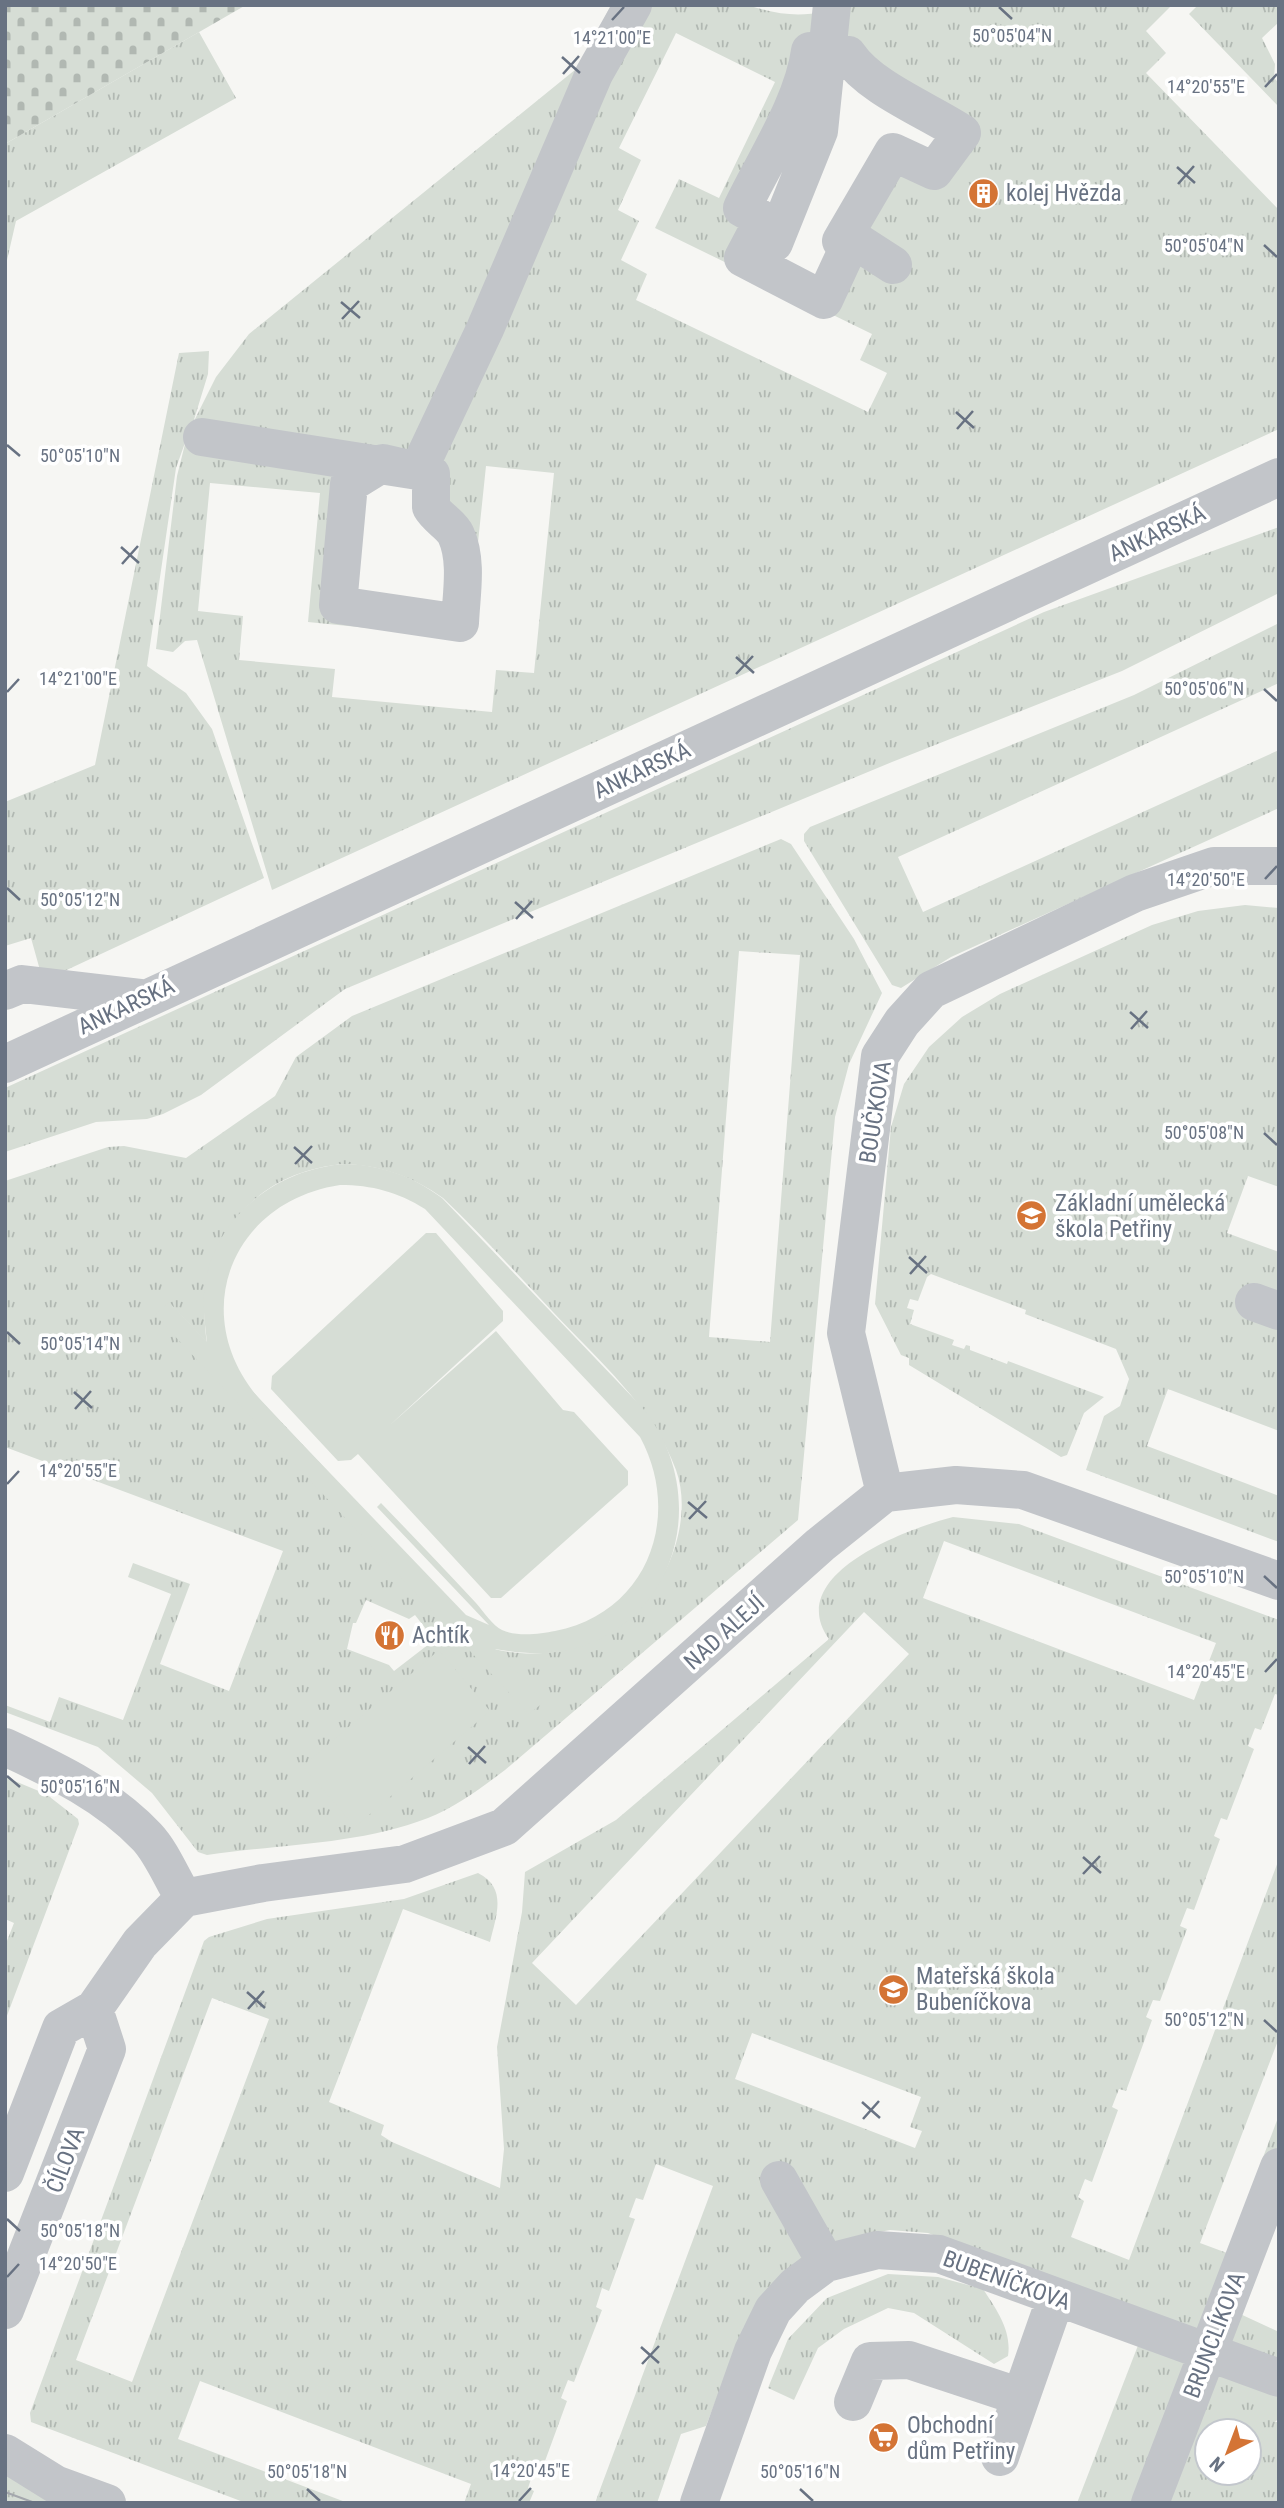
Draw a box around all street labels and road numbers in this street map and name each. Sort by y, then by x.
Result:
street label: ANKARSKÁ [1104,498,1210,568]
street label: ANKARSKÁ [589,735,695,805]
street label: ANKARSKÁ [73,971,179,1041]
street label: BOUČKOVA [852,1059,897,1165]
street label: NAD ALEJÍ [678,1588,771,1675]
street label: ČÍLOVA [39,2123,90,2197]
street label: BUBENÍČKOVA [939,2243,1075,2316]
street label: BRUNCLÍKOVA [1177,2268,1251,2402]

